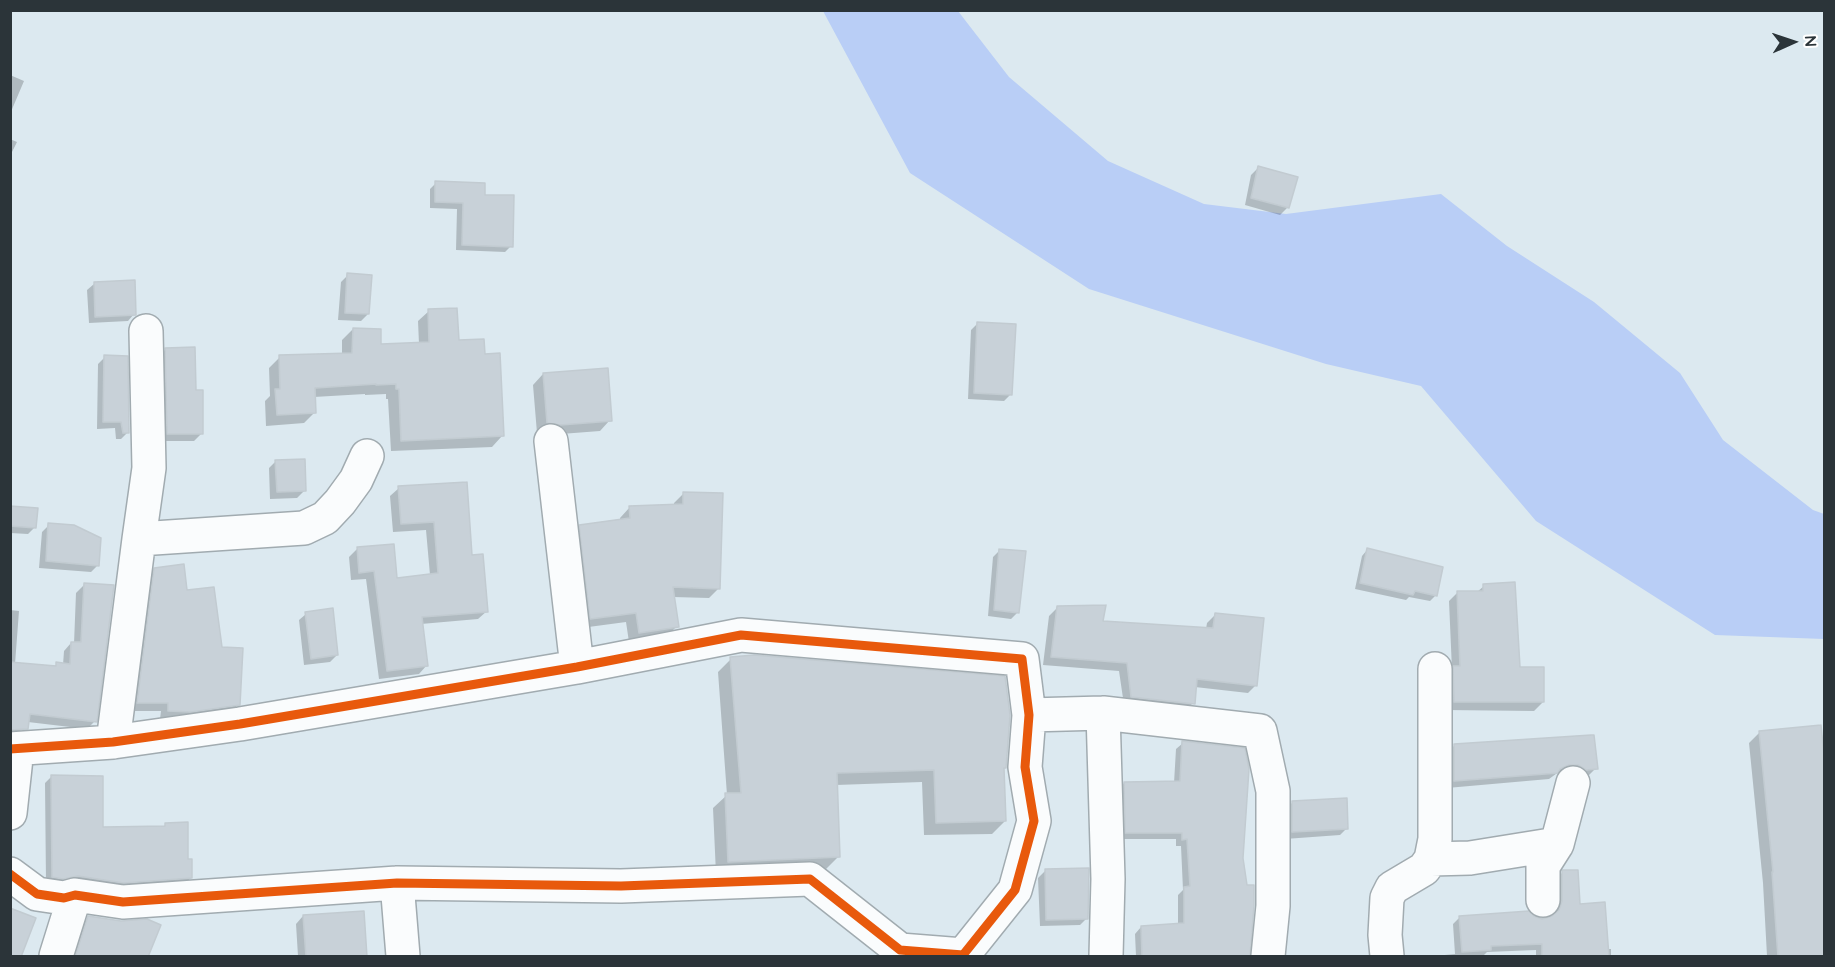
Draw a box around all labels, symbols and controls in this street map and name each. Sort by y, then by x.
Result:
north arrow [1763,12,1823,72]
text: N [1801,35,1821,47]

